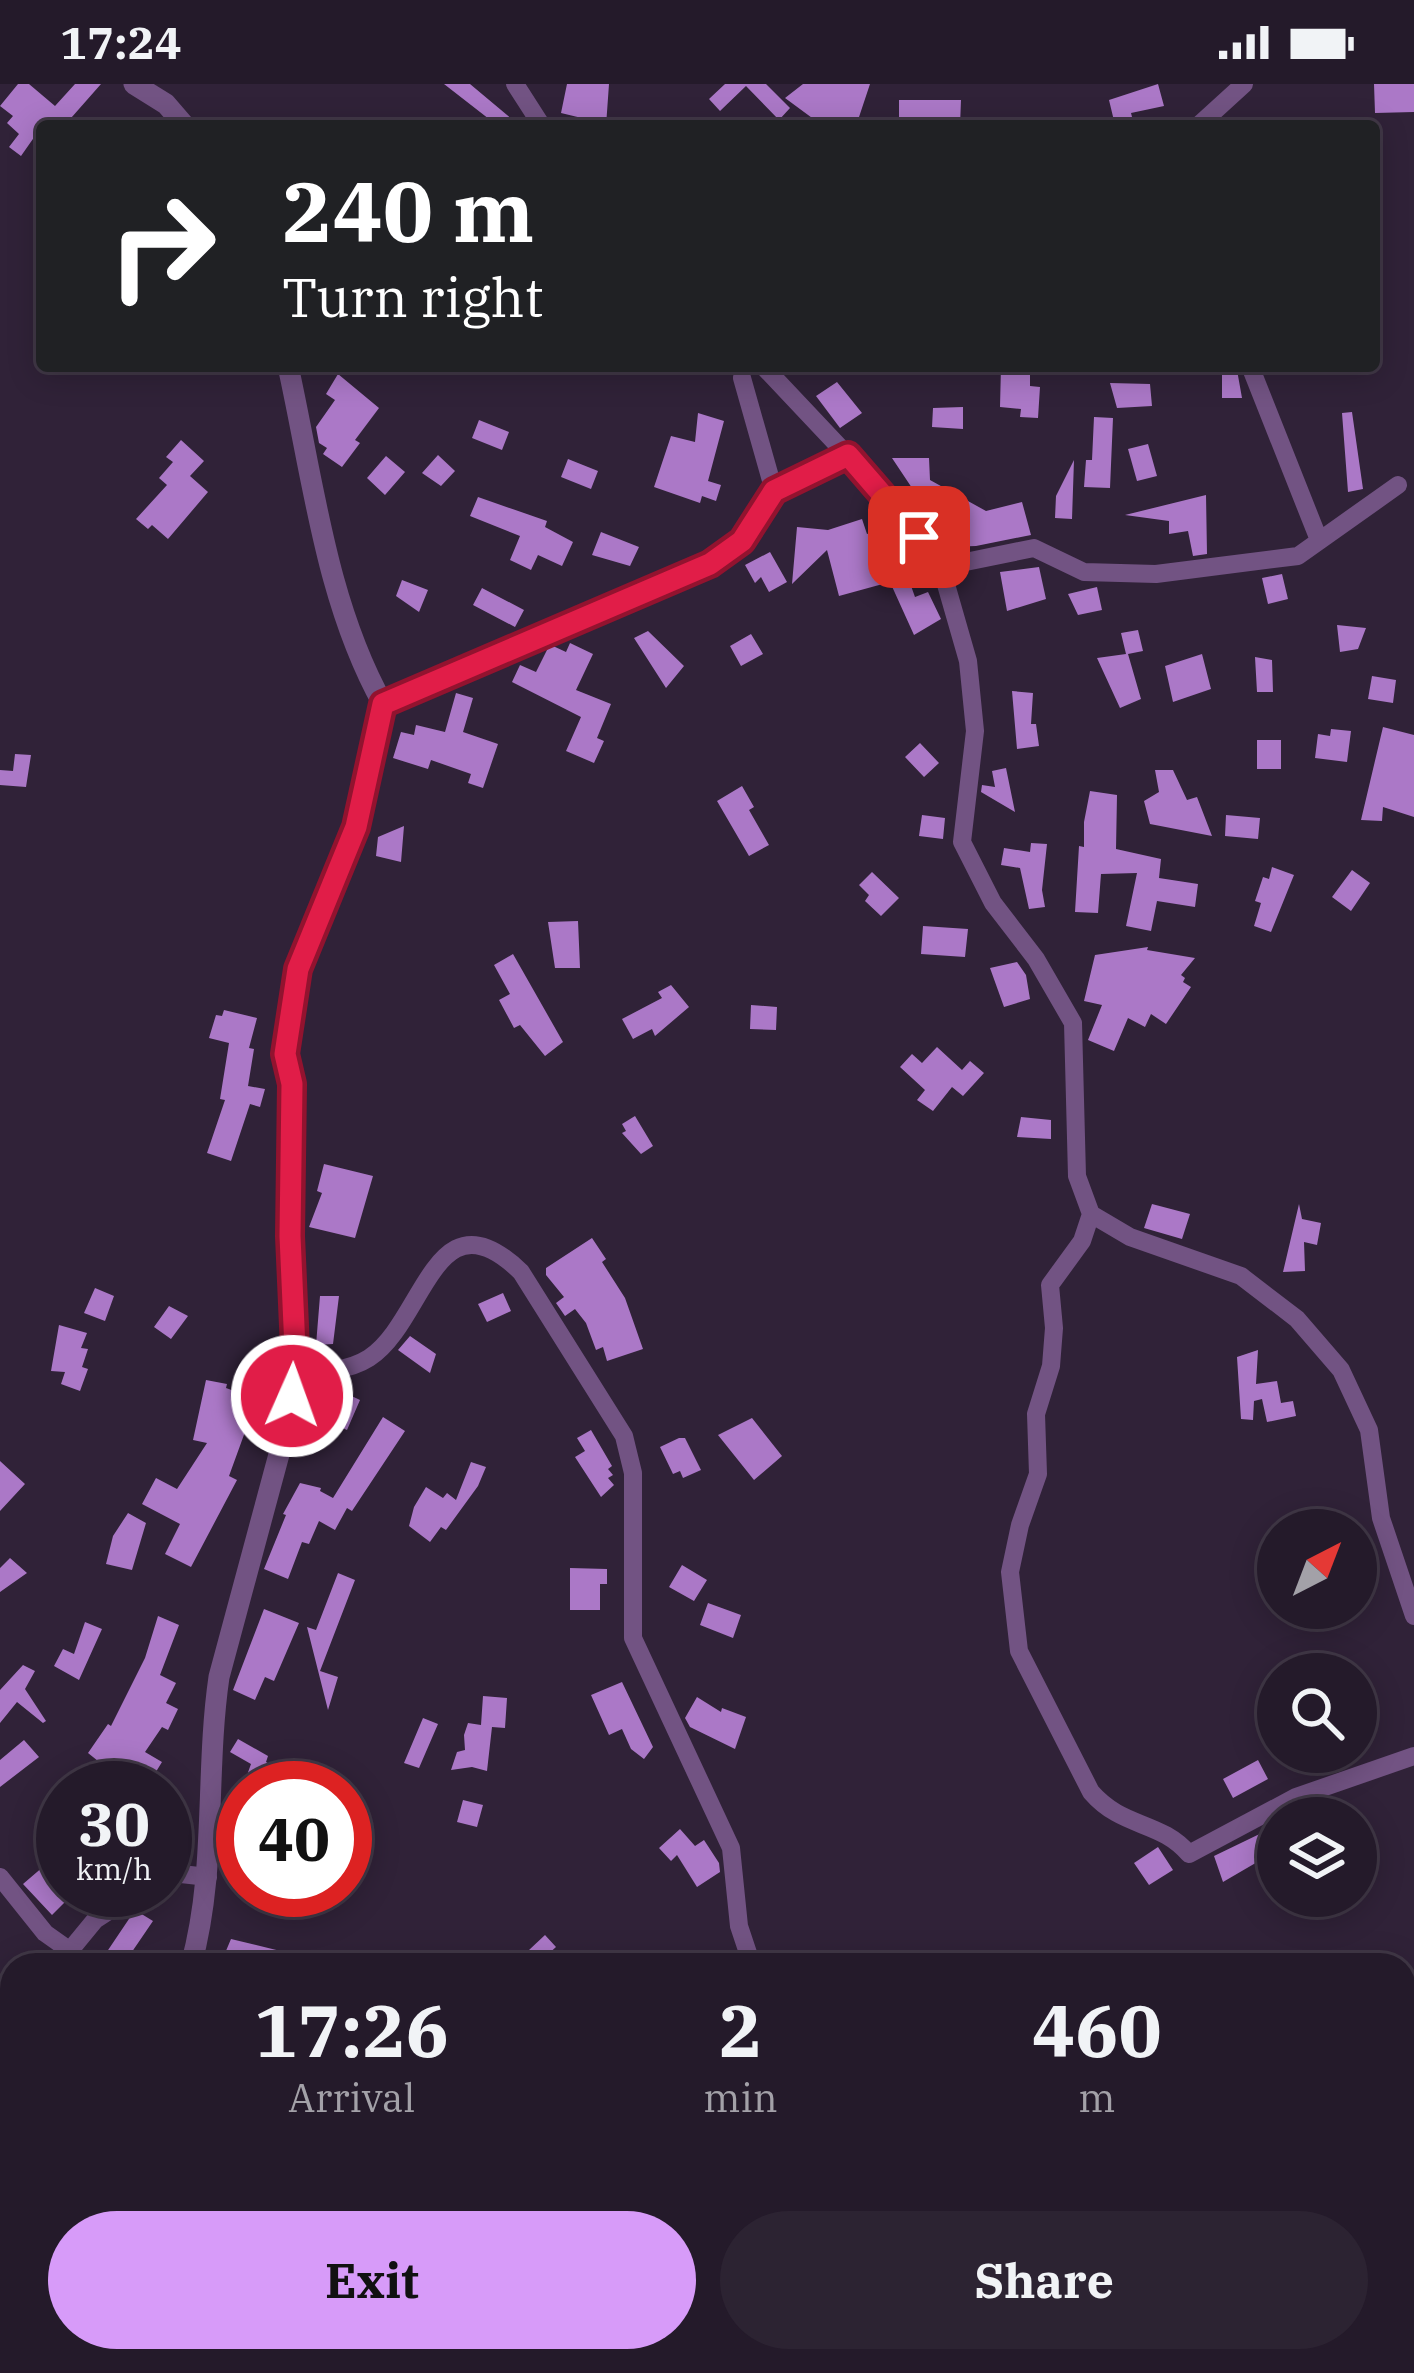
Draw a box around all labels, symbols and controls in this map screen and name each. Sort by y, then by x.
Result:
text: 17:24 [60,13,182,71]
text: 240 m [282,156,534,265]
icon: right [84,168,240,324]
text: Turn right [282,262,544,332]
pin [868,486,970,588]
icon: arrive [886,504,952,570]
position arrow [229,1333,355,1459]
north arrow [1257,1509,1377,1629]
map controls [1257,1509,1377,1917]
button: search [1257,1653,1377,1773]
speed limit sign: 40 [216,1761,372,1917]
text: 30 [78,1784,150,1863]
button: layers [1257,1797,1377,1917]
text: km/h [76,1849,152,1888]
text: 17:26 [254,1983,449,2077]
text: 2 [719,1983,762,2077]
text: 460 [1032,1983,1162,2077]
text: Arrival [288,2072,415,2123]
text: min [703,2072,778,2123]
text: m [1078,2072,1115,2123]
button: Exit [48,2211,696,2349]
button: Share [720,2211,1368,2349]

